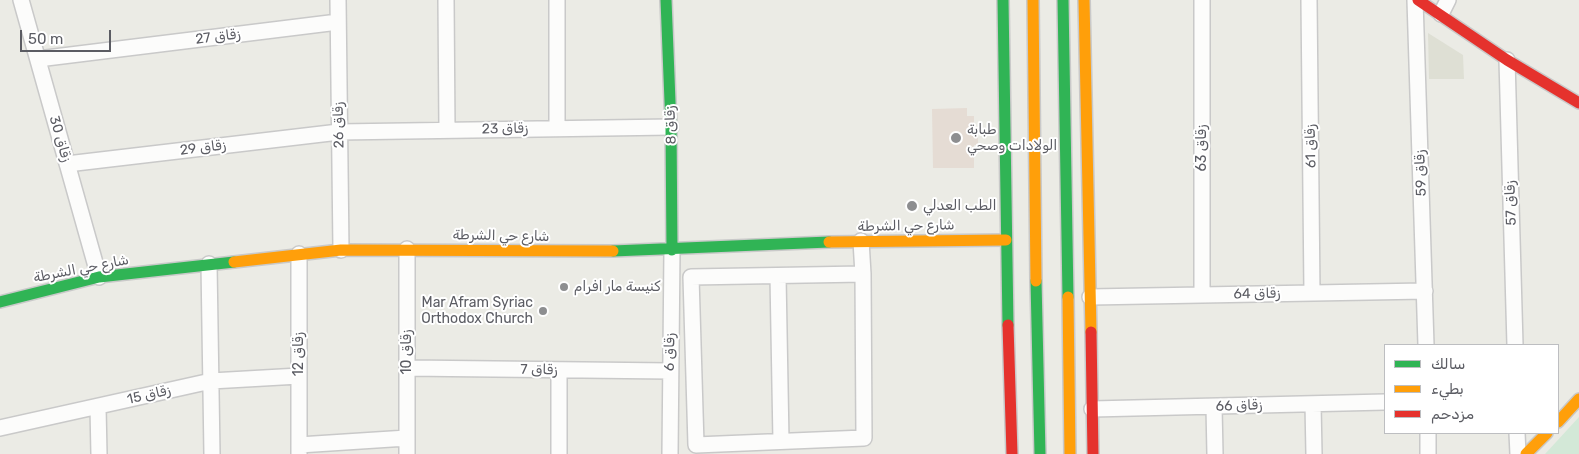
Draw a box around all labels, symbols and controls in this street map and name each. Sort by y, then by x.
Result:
scale bar [22,20,114,52]
street label: زقاق 27 [194,26,242,48]
text: 50 m [28,30,63,48]
street label: زقاق 26 [330,102,348,148]
street label: زقاق 8 [662,105,680,145]
street label: زقاق 30 [45,114,75,164]
street label: زقاق 23 [482,120,528,138]
place label: طبابة الولادات وصحي [967,122,1057,154]
street label: زقاق 61 [1302,124,1320,168]
street label: زقاق 63 [1194,125,1210,171]
marker: طبابة الولادات وصحي [949,131,963,145]
street label: زقاق 29 [179,137,227,159]
street label: زقاق 59 [1412,149,1430,197]
street label: زقاق 57 [1502,180,1520,226]
place label: الطب العدلي [923,198,997,214]
marker: الطب العدلي [905,199,919,213]
street label: شارع حي الشرطة [857,217,955,235]
street label: شارع حي الشرطة [452,227,550,245]
street label: شارع حي الشرطة [32,251,130,287]
place label: كنيسة مار افرام [574,279,661,295]
marker: كنيسة مار افرام [558,281,570,293]
street label: زقاق 64 [1233,285,1281,303]
place label: Mar Afram Syriac Orthodox Church [421,295,533,328]
marker: Mar Afram Syriac Orthodox Church [537,305,549,317]
street label: زقاق 10 [399,330,415,374]
street label: زقاق 12 [291,332,307,376]
street label: زقاق 6 [661,333,679,371]
legend [1384,344,1559,434]
text: سالك [1431,355,1466,373]
street label: زقاق 7 [520,361,558,379]
text: بطيء [1431,380,1464,398]
street label: زقاق 15 [126,382,172,408]
street label: زقاق 66 [1215,397,1263,415]
text: مزدحم [1431,405,1474,423]

